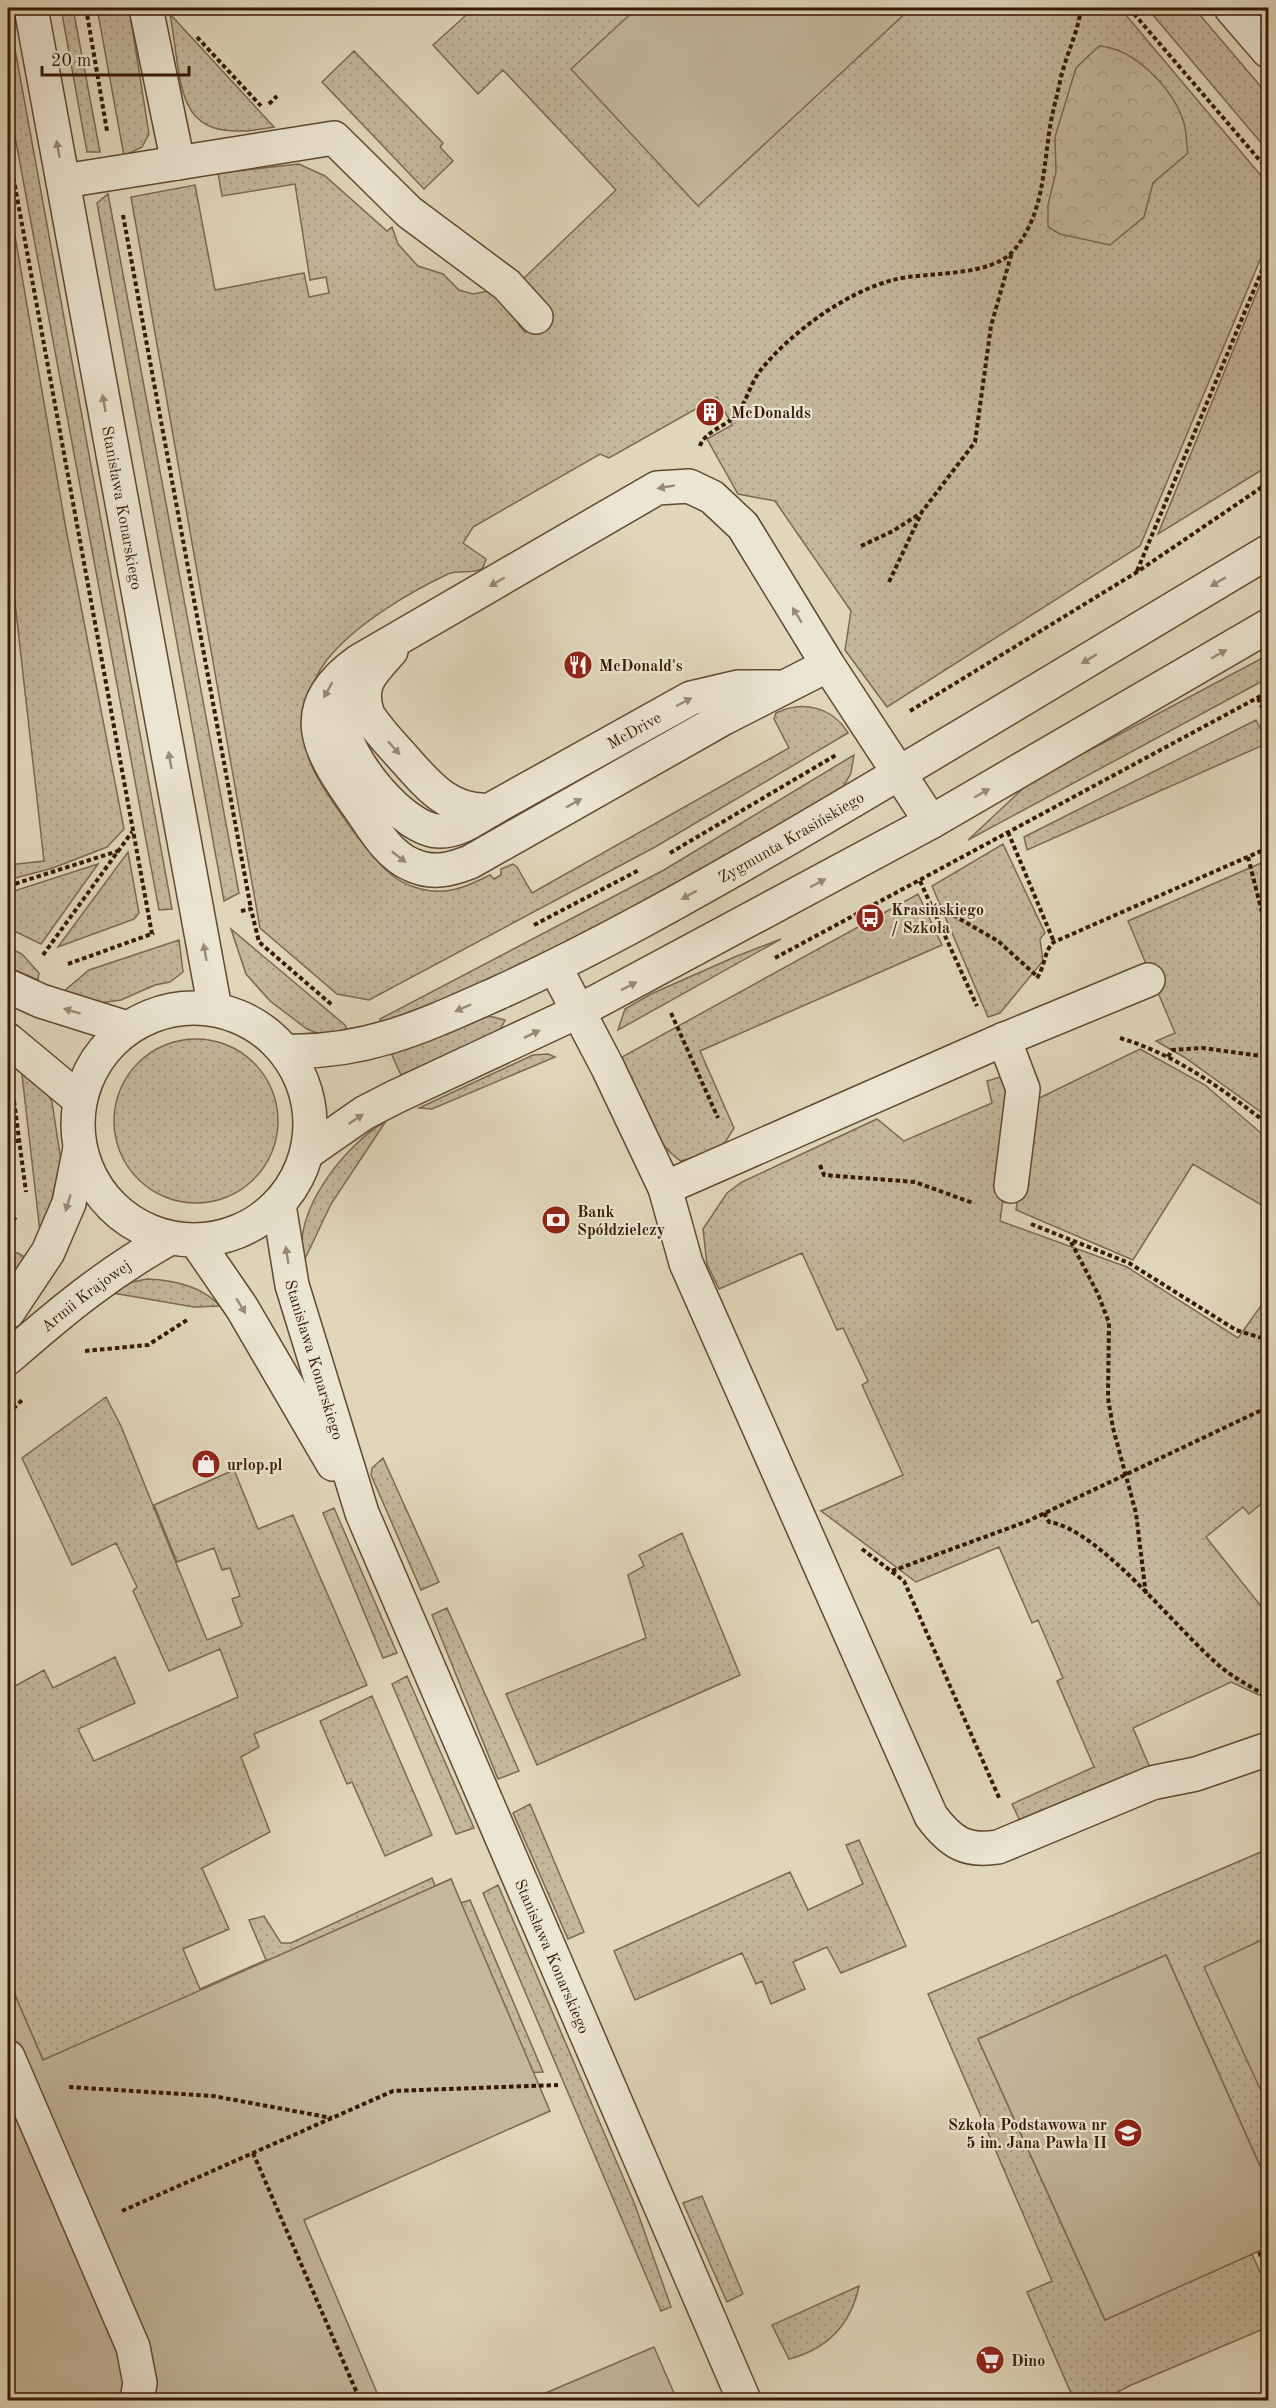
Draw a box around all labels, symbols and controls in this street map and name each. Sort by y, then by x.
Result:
scale bar [42,39,189,77]
text: 20 m [51,52,91,70]
one-way arrow [53,139,62,158]
one-way arrow [99,393,108,412]
building icon: McDonalds [694,396,726,428]
place label: McDonalds [731,406,811,422]
street label: Stanisława Konarskiego [98,425,144,591]
one-way arrow [657,483,676,492]
one-way arrow [488,576,505,586]
one-way arrow [1210,576,1226,587]
one-way arrow [792,607,803,623]
restaurant icon: McDonald's [562,649,594,681]
one-way arrow [1211,649,1228,659]
one-way arrow [1080,654,1097,664]
place label: McDonald's [599,659,683,675]
one-way arrow [323,682,333,699]
one-way arrow [676,697,693,707]
street label: McDrive [605,710,664,753]
one-way arrow [387,740,400,755]
one-way arrow [165,750,174,769]
one-way arrow [974,788,991,798]
street label: Zygmunta Krasińskiego [716,790,867,887]
one-way arrow [565,798,582,808]
one-way arrow [392,850,407,862]
one-way arrow [810,878,827,887]
one-way arrow [681,889,697,900]
bus stop icon: Krasińskiego / Szkoła [854,902,886,934]
place label: Krasińskiego / Szkoła [891,903,984,937]
one-way arrow [200,942,209,961]
one-way arrow [621,981,638,990]
one-way arrow [454,1003,472,1013]
one-way arrow [63,1005,81,1015]
one-way arrow [523,1030,540,1039]
one-way arrow [348,1114,364,1125]
one-way arrow [63,1194,72,1212]
bank icon: Bank Spółdzielczy [540,1204,572,1236]
place label: Bank Spółdzielczy [577,1205,665,1239]
one-way arrow [283,1245,292,1264]
street label: Armii Krajowej [39,1258,135,1336]
street label: Stanisława Konarskiego [281,1279,345,1442]
one-way arrow [236,1298,247,1314]
shop icon: urlop.pl [190,1448,222,1480]
place label: urlop.pl [227,1458,283,1474]
street label: Stanisława Konarskiego [511,1877,591,2036]
school or university icon: Szkoła Podstawowa nr 5 im. Jana Pawła II [1112,2117,1144,2149]
place label: Szkoła Podstawowa nr 5 im. Jana Pawła II [948,2118,1107,2152]
supermarket icon: Dino [974,2344,1006,2376]
place label: Dino [1011,2354,1045,2370]

